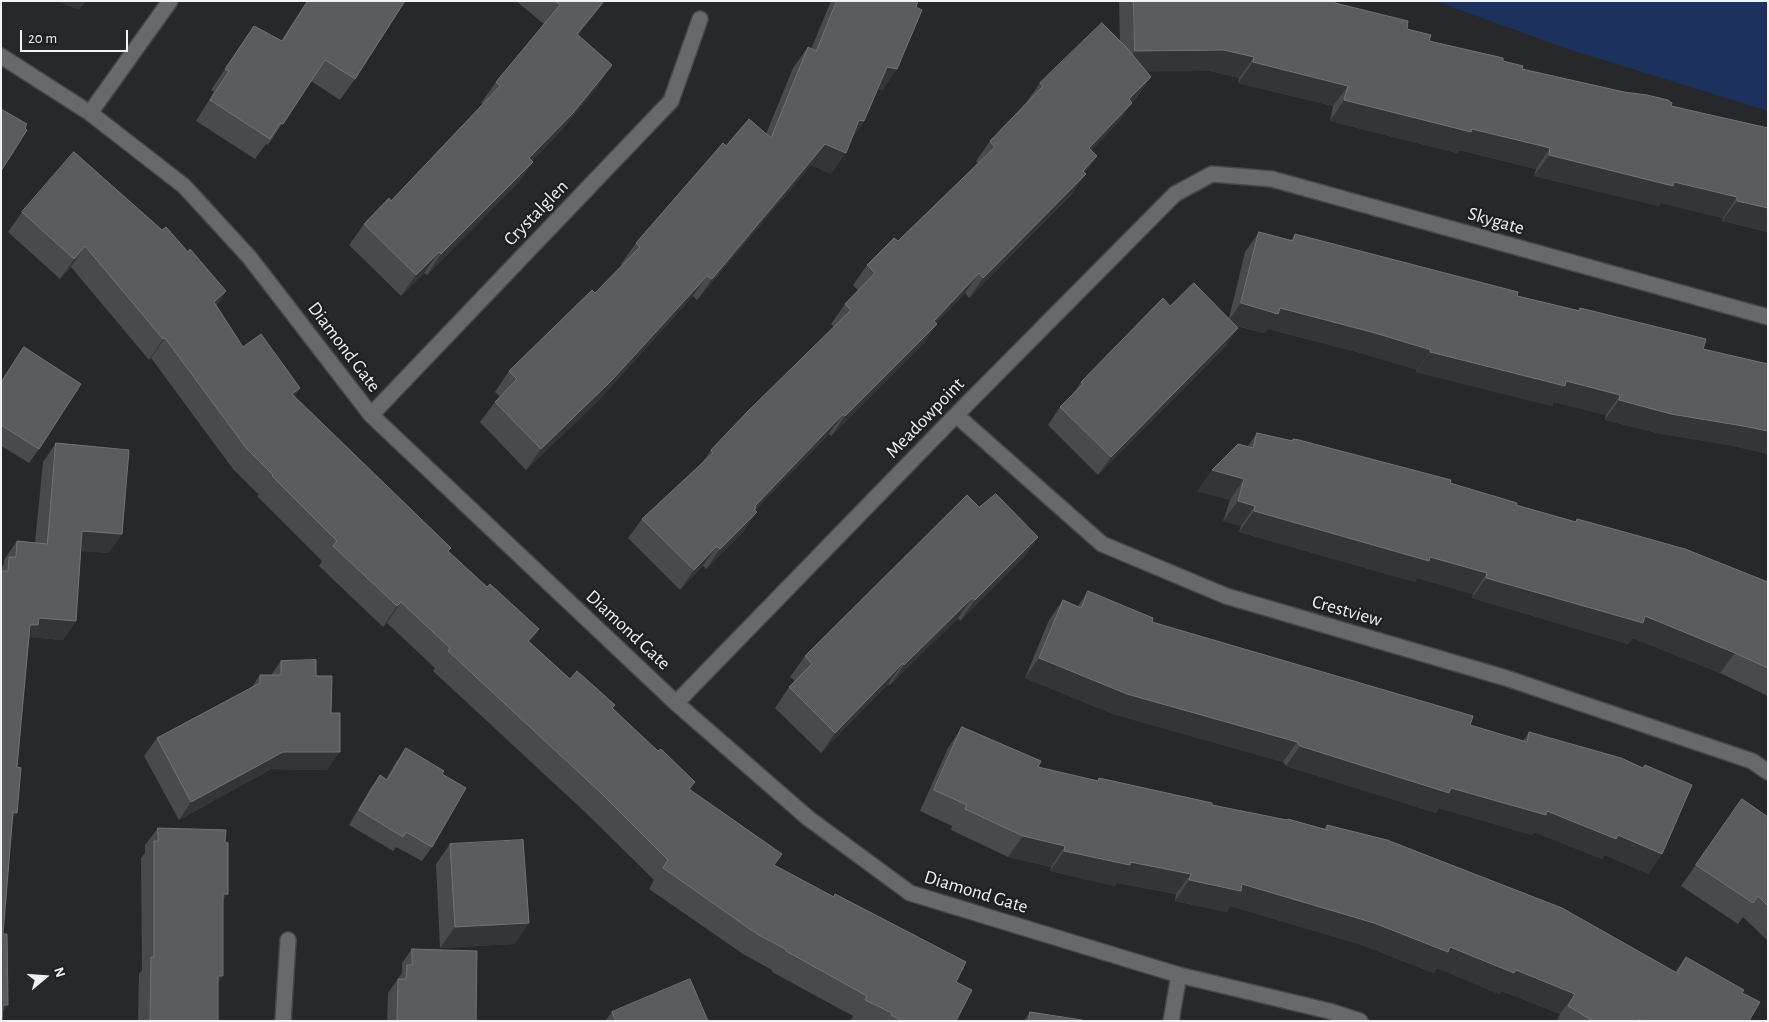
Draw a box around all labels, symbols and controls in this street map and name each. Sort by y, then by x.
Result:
scale bar [22,20,130,52]
text: 20 m [28,31,57,46]
street label: Crystalglen [499,175,573,251]
street label: Skygate [1465,202,1527,240]
street label: Diamond Gate [303,297,385,397]
street label: Meadowpoint [881,373,969,463]
street label: Diamond Gate [581,585,675,675]
street label: Crestview [1309,590,1385,632]
street label: Diamond Gate [921,865,1031,919]
north arrow [20,952,70,1002]
text: N [51,966,67,979]

